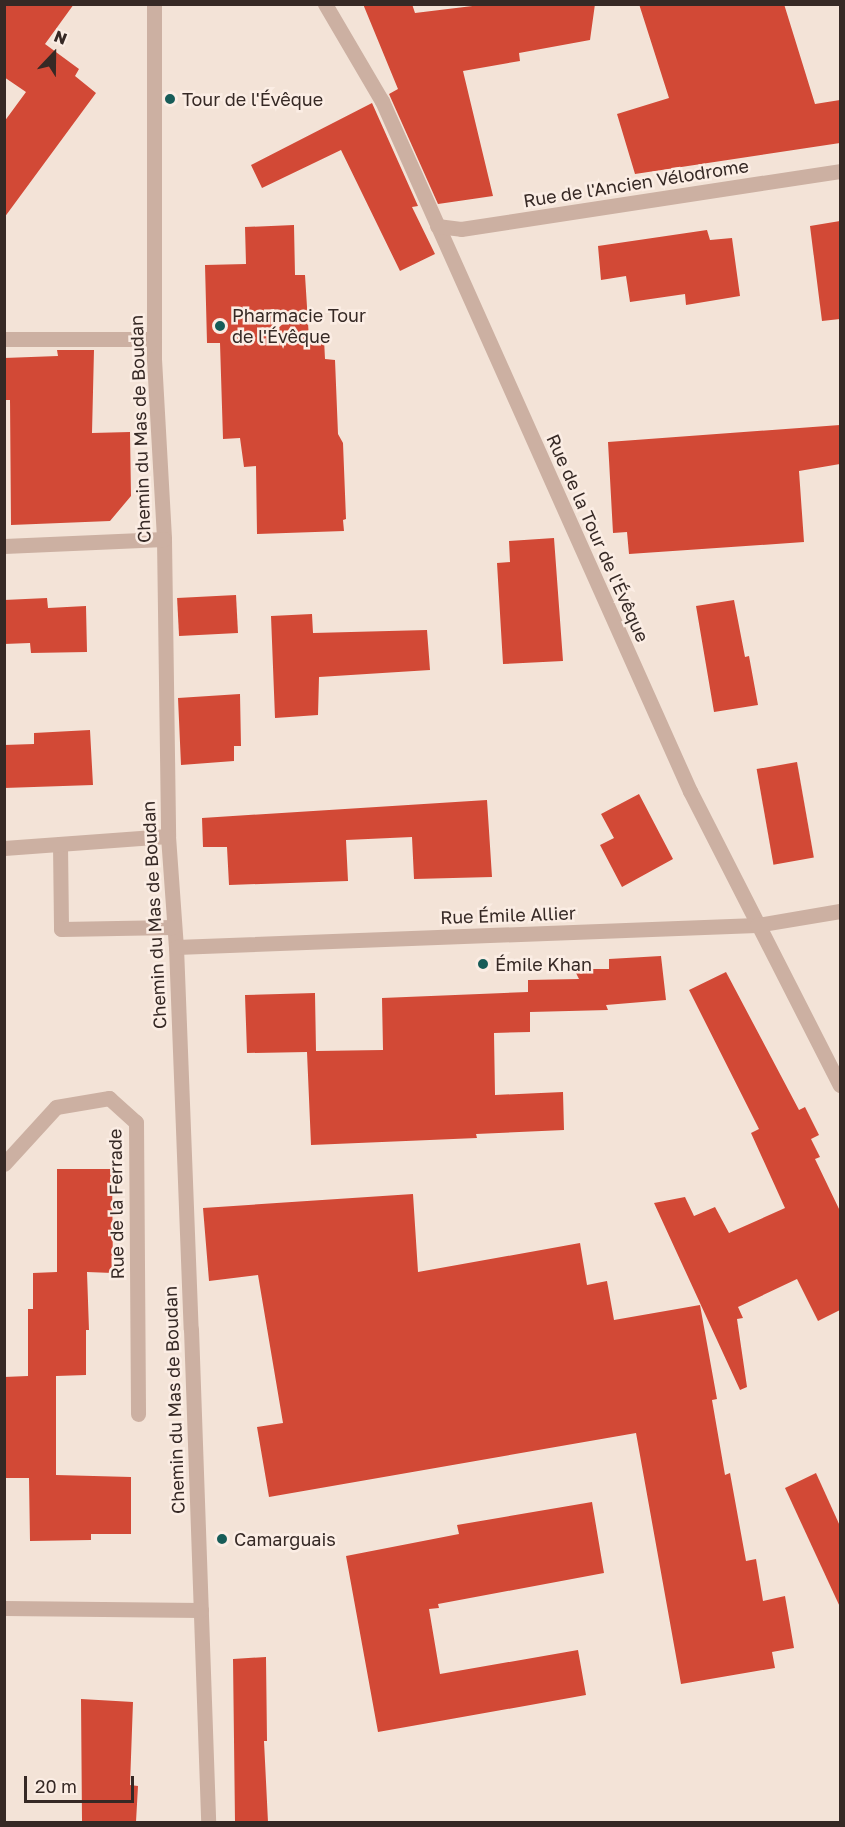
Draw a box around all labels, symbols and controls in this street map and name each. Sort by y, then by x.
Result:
north arrow [24,24,84,84]
text: N [51,26,70,49]
place label: Tour de l'Évêque [182,88,323,110]
marker: Tour de l'Évêque [163,92,177,106]
street label: Rue de l'Ancien Vélodrome [522,155,750,211]
place label: Pharmacie Tour de l'Évêque [232,305,366,348]
street label: Chemin du Mas de Boudan [125,315,155,543]
marker: Pharmacie Tour de l'Évêque [213,319,227,333]
street label: Rue de la Tour de l'Évêque [542,431,654,645]
street label: Chemin du Mas de Boudan [137,800,171,1030]
street label: Rue Émile Allier [440,902,576,928]
place label: Émile Khan [495,953,592,975]
marker: Émile Khan [476,957,490,971]
street label: Rue de la Ferrade [104,1128,128,1280]
street label: Chemin du Mas de Boudan [159,1286,189,1514]
place label: Camarguais [234,1528,336,1550]
marker: Camarguais [215,1532,229,1546]
scale bar [27,1764,136,1802]
text: 20 m [35,1775,77,1797]

